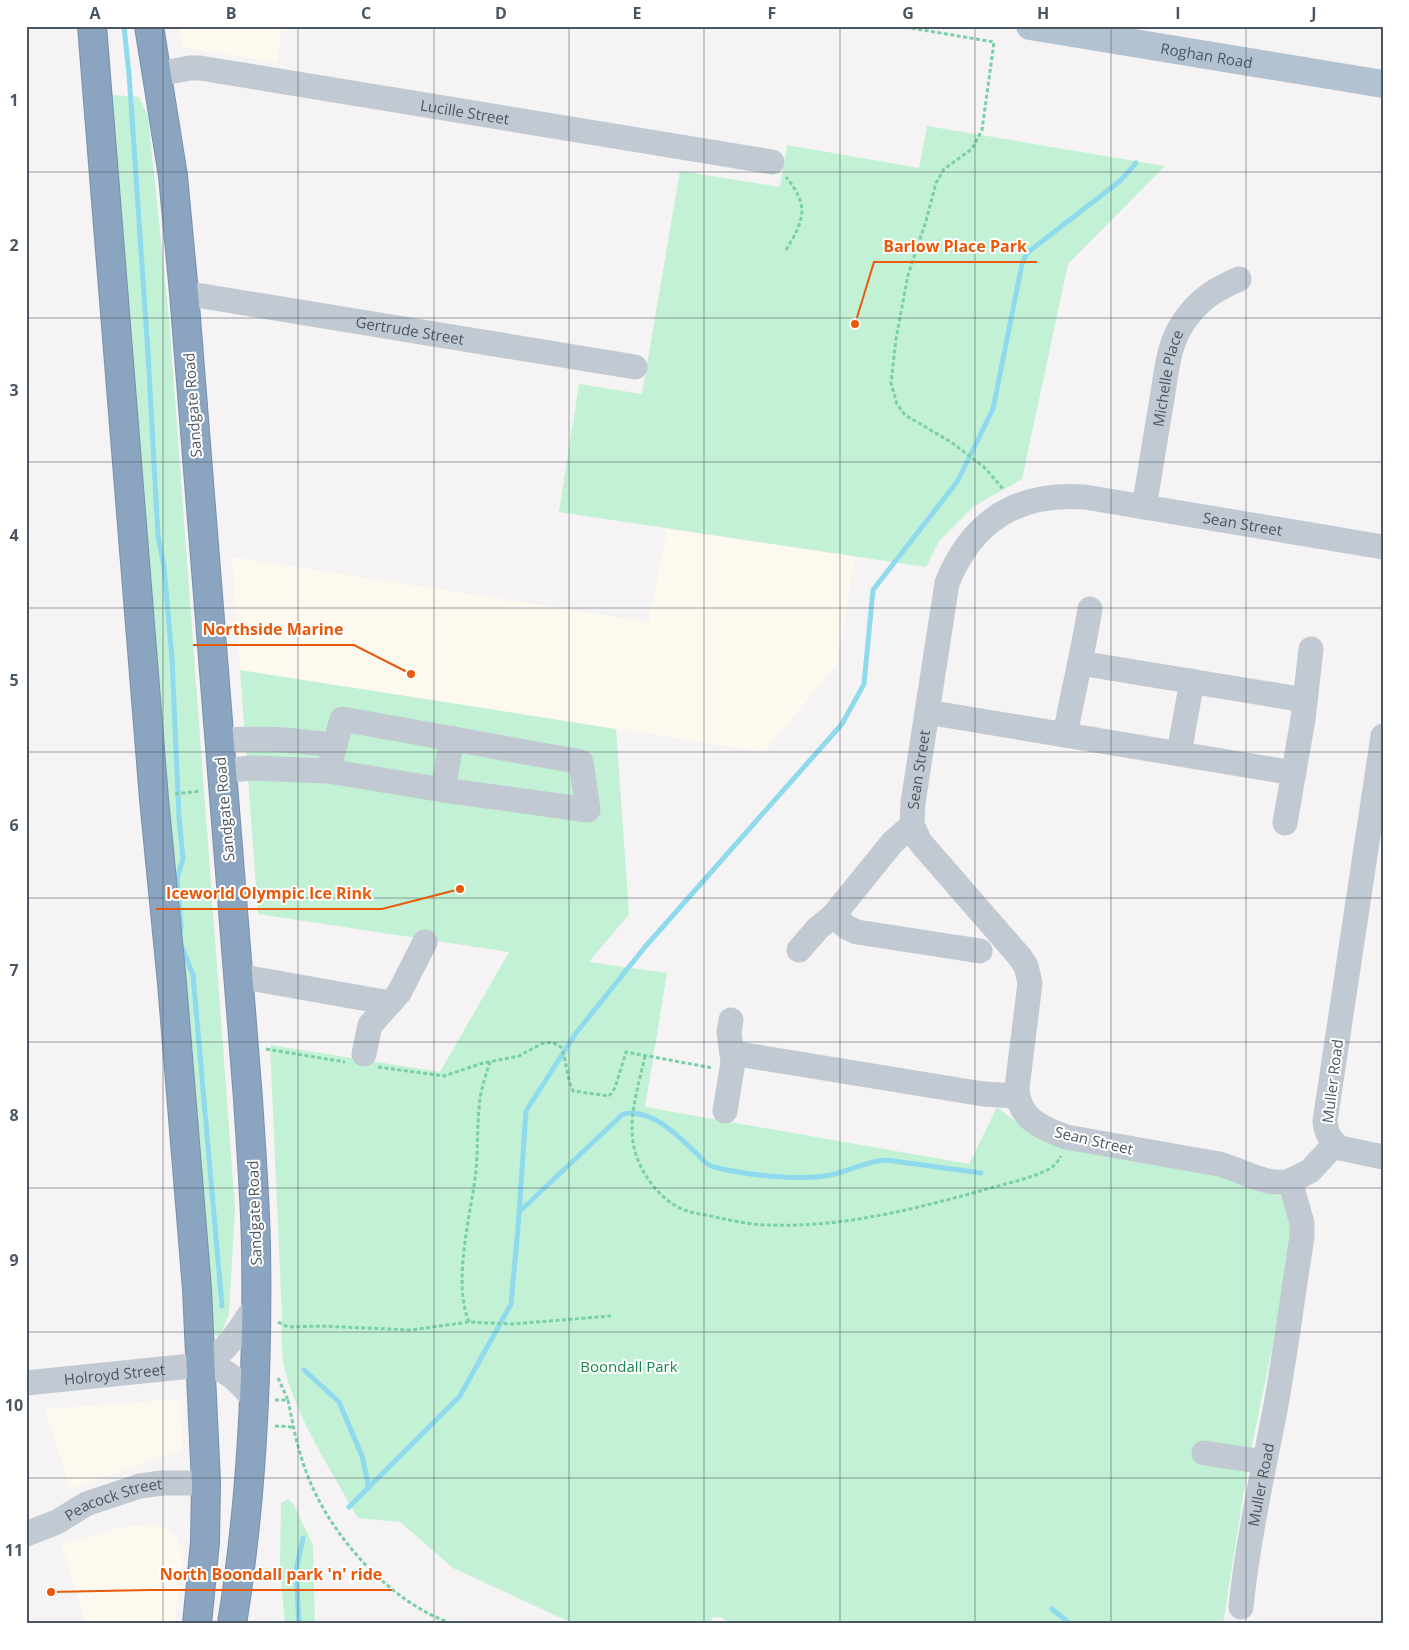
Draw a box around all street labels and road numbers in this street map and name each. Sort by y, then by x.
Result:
street label: Roghan Road [1159,38,1254,72]
street label: Lucille Street [419,94,511,129]
street label: Gertrude Street [354,311,466,349]
street label: Michelle Place [1147,326,1187,428]
street label: Sandgate Road [178,352,206,458]
street label: Sean Street [1202,507,1284,540]
street label: Sean Street [903,729,934,810]
street label: Sandgate Road [209,756,239,862]
street label: Muller Road [1317,1038,1347,1124]
street label: Sean Street [1053,1121,1135,1159]
street label: Sandgate Road [242,1160,266,1266]
street label: Holroyd Street [63,1359,166,1389]
street label: Muller Road [1243,1441,1278,1528]
street label: Peacock Street [60,1473,163,1525]

